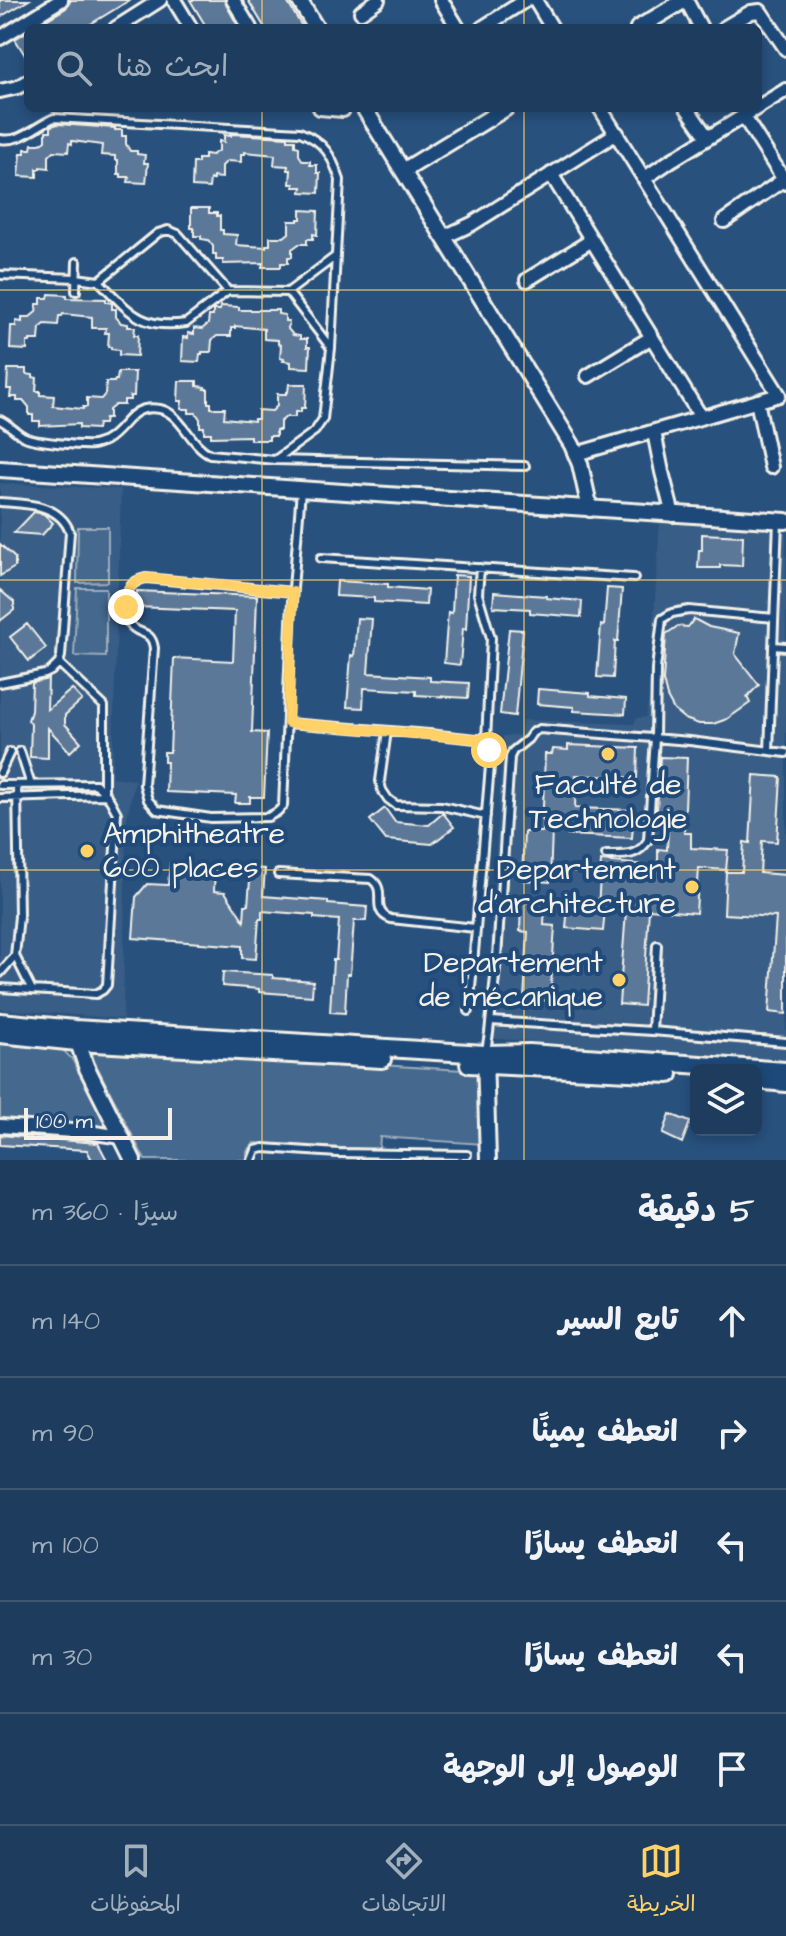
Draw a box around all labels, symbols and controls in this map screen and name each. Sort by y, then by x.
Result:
search box [24,24,762,112]
icon: search [52,46,96,90]
text: ابحث هنا [116,46,228,88]
route end [108,589,144,625]
route start [471,732,507,768]
marker: Faculté de Technologie [599,745,617,763]
place label: Faculté de Technologie [529,764,687,841]
place label: Amphitheatre 600 places [103,813,285,889]
marker: Amphitheatre 600 places [78,842,96,860]
place label: Departement d'architecture [478,849,676,925]
marker: Departement d'architecture [683,878,701,896]
place label: Departement de mécanique [419,942,603,1018]
marker: Departement de mécanique [610,971,628,989]
map controls [690,1064,762,1136]
button: layers [690,1064,762,1136]
scale bar [24,1104,172,1140]
text: 100 m [36,1106,93,1137]
text: 5 دقيقة [638,1187,754,1235]
text: سيرًا · 360 m [32,1194,178,1230]
text: تابع السير [559,1299,678,1341]
icon: ahead [710,1299,754,1343]
text: 140 m [32,1303,100,1339]
text: انعطف يمينًا [532,1411,678,1453]
icon: right [710,1411,754,1455]
text: 90 m [32,1415,94,1451]
text: انعطف يسارًا [524,1523,678,1565]
icon: left [710,1523,754,1567]
text: 100 m [32,1527,99,1563]
text: انعطف يسارًا [524,1635,678,1677]
icon: left [710,1635,754,1679]
text: 30 m [32,1639,92,1675]
text: الوصول إلى الوجهة [443,1747,678,1789]
icon: arrive [710,1747,754,1791]
tab: المحفوظات [90,1839,181,1923]
tab: الاتجاهات [362,1839,446,1923]
tab: الخريطة [627,1839,696,1923]

